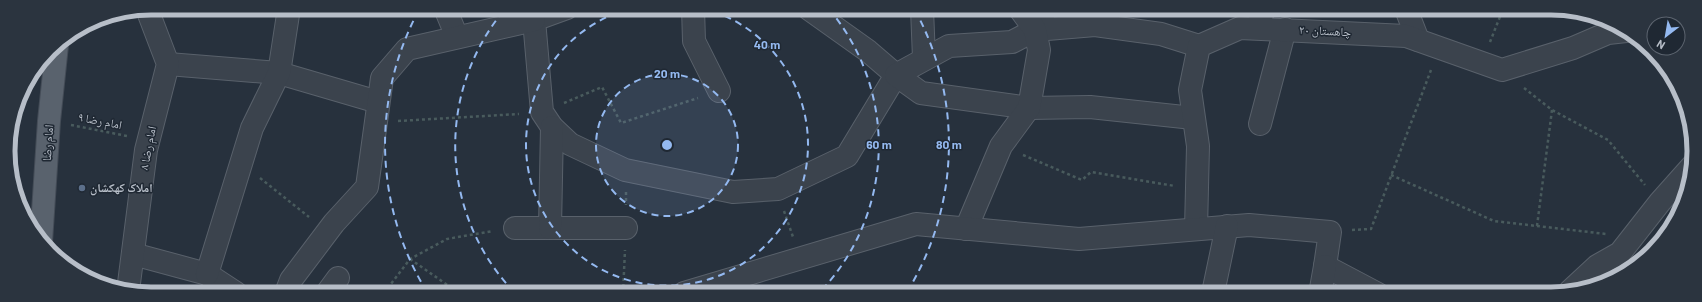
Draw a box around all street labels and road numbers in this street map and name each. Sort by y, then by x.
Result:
street label: چاهستان ۲۰ [1299,22,1352,39]
street label: امام رضا ۹ [77,109,124,133]
street label: امام رضا [39,124,57,162]
street label: امام رضا ۸ [136,124,160,171]

